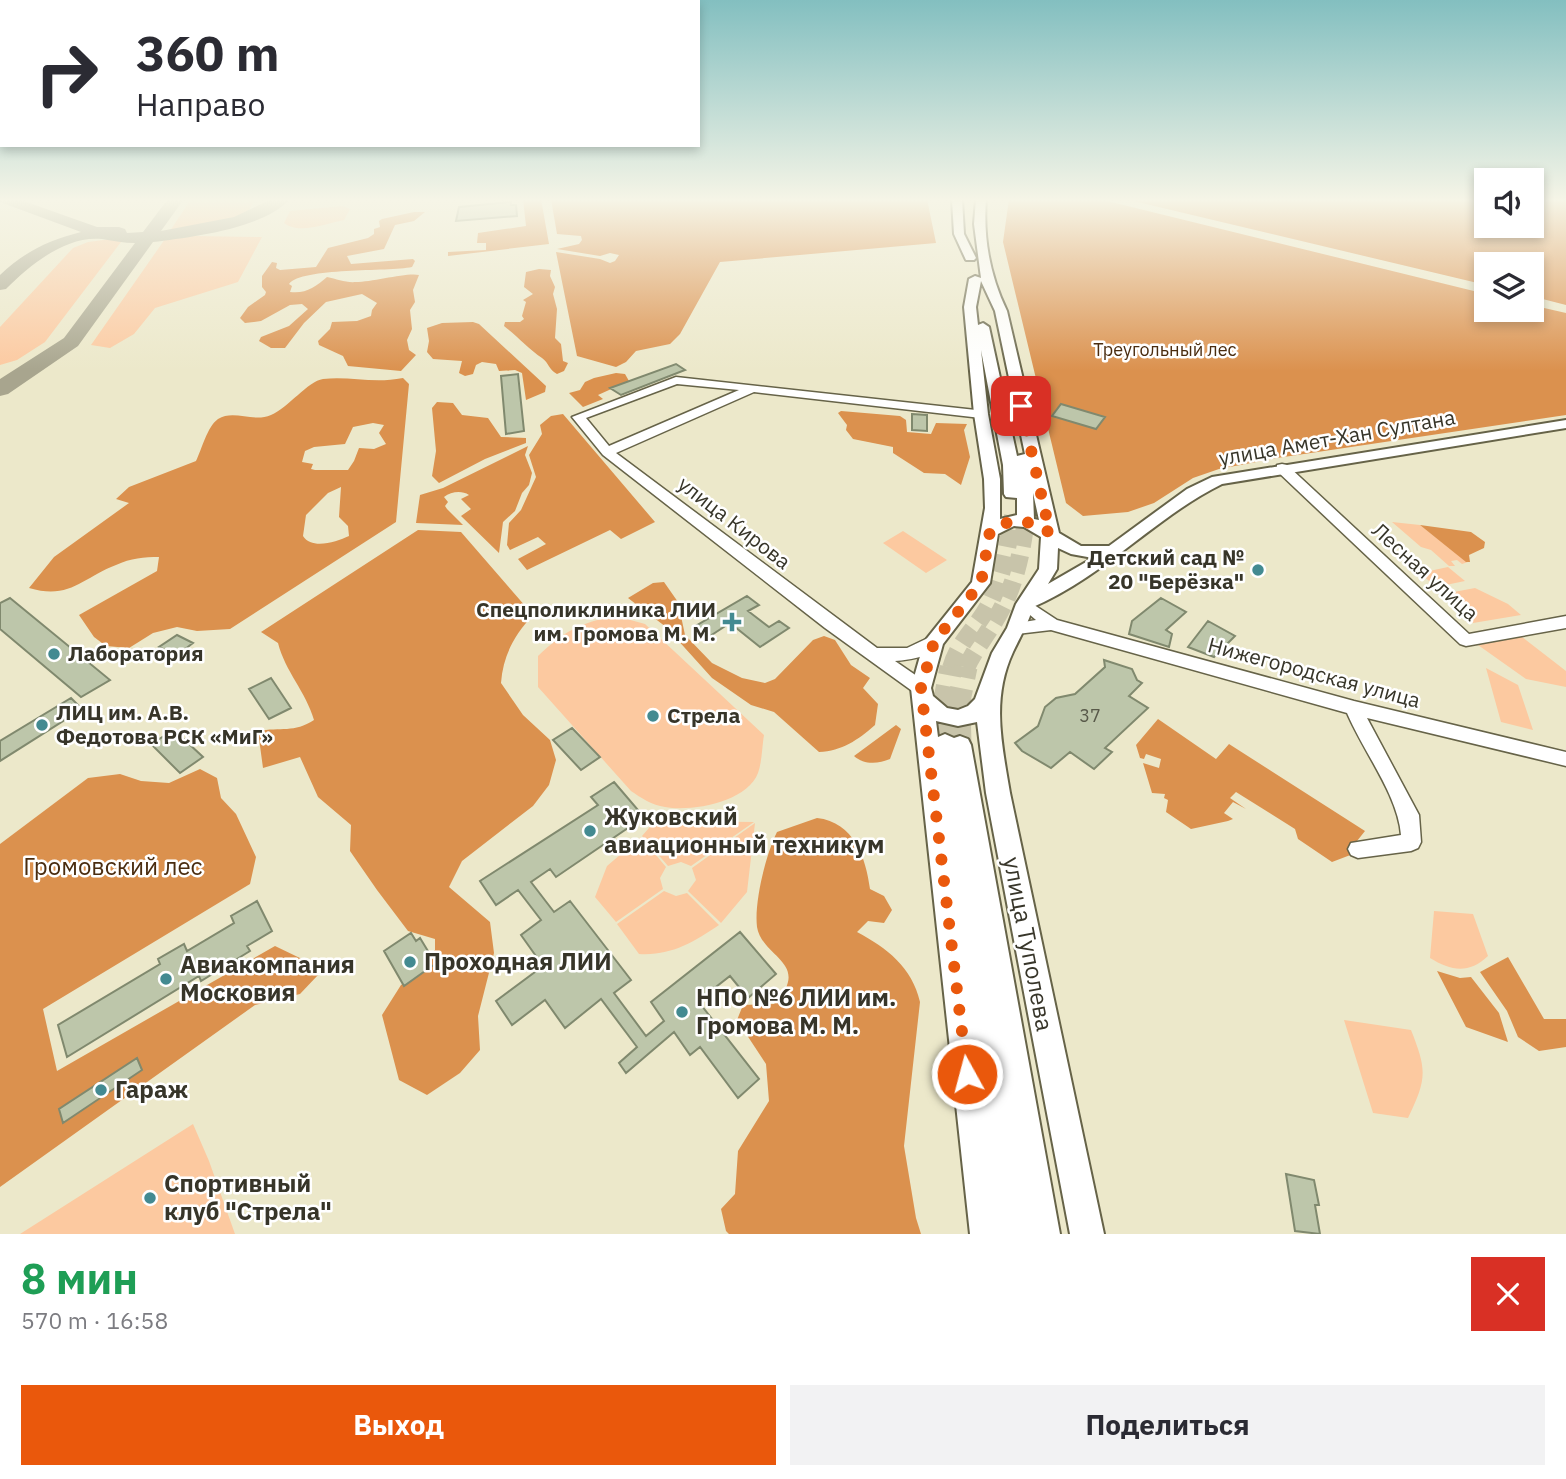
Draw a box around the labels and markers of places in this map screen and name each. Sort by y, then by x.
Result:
pin [991,376,1051,436]
place label: Детский сад № 20 "Берёзка" [1087,543,1244,595]
marker: Детский сад № 20 "Берёзка" [1250,562,1266,578]
place label: Спецполиклиника ЛИИ им. Громова М. М. [476,595,716,647]
marker: Спецполиклиника ЛИИ им. Громова М. М. [722,612,742,632]
place label: Лаборатория [68,639,203,667]
marker: Лаборатория [46,646,62,662]
place label: ЛИЦ им. А.В. Федотова РСК «МиГ» [56,698,273,750]
place label: Стрела [667,701,740,729]
marker: Стрела [645,708,661,724]
marker: ЛИЦ им. А.В. Федотова РСК «МиГ» [34,717,50,733]
place label: Жуковский авиационный техникум [604,800,884,860]
marker: Жуковский авиационный техникум [582,823,598,839]
place label: Проходная ЛИИ [424,945,612,977]
place label: Авиакомпания Московия [180,948,355,1008]
marker: Проходная ЛИИ [402,954,418,970]
marker: Авиакомпания Московия [158,971,174,987]
place label: НПО №6 ЛИИ им. Громова М. М. [696,981,896,1041]
marker: НПО №6 ЛИИ им. Громова М. М. [674,1004,690,1020]
place label: Гараж [115,1073,188,1105]
marker: Гараж [93,1082,109,1098]
place label: Спортивный клуб "Стрела" [164,1167,332,1227]
marker: Спортивный клуб "Стрела" [142,1190,158,1206]

